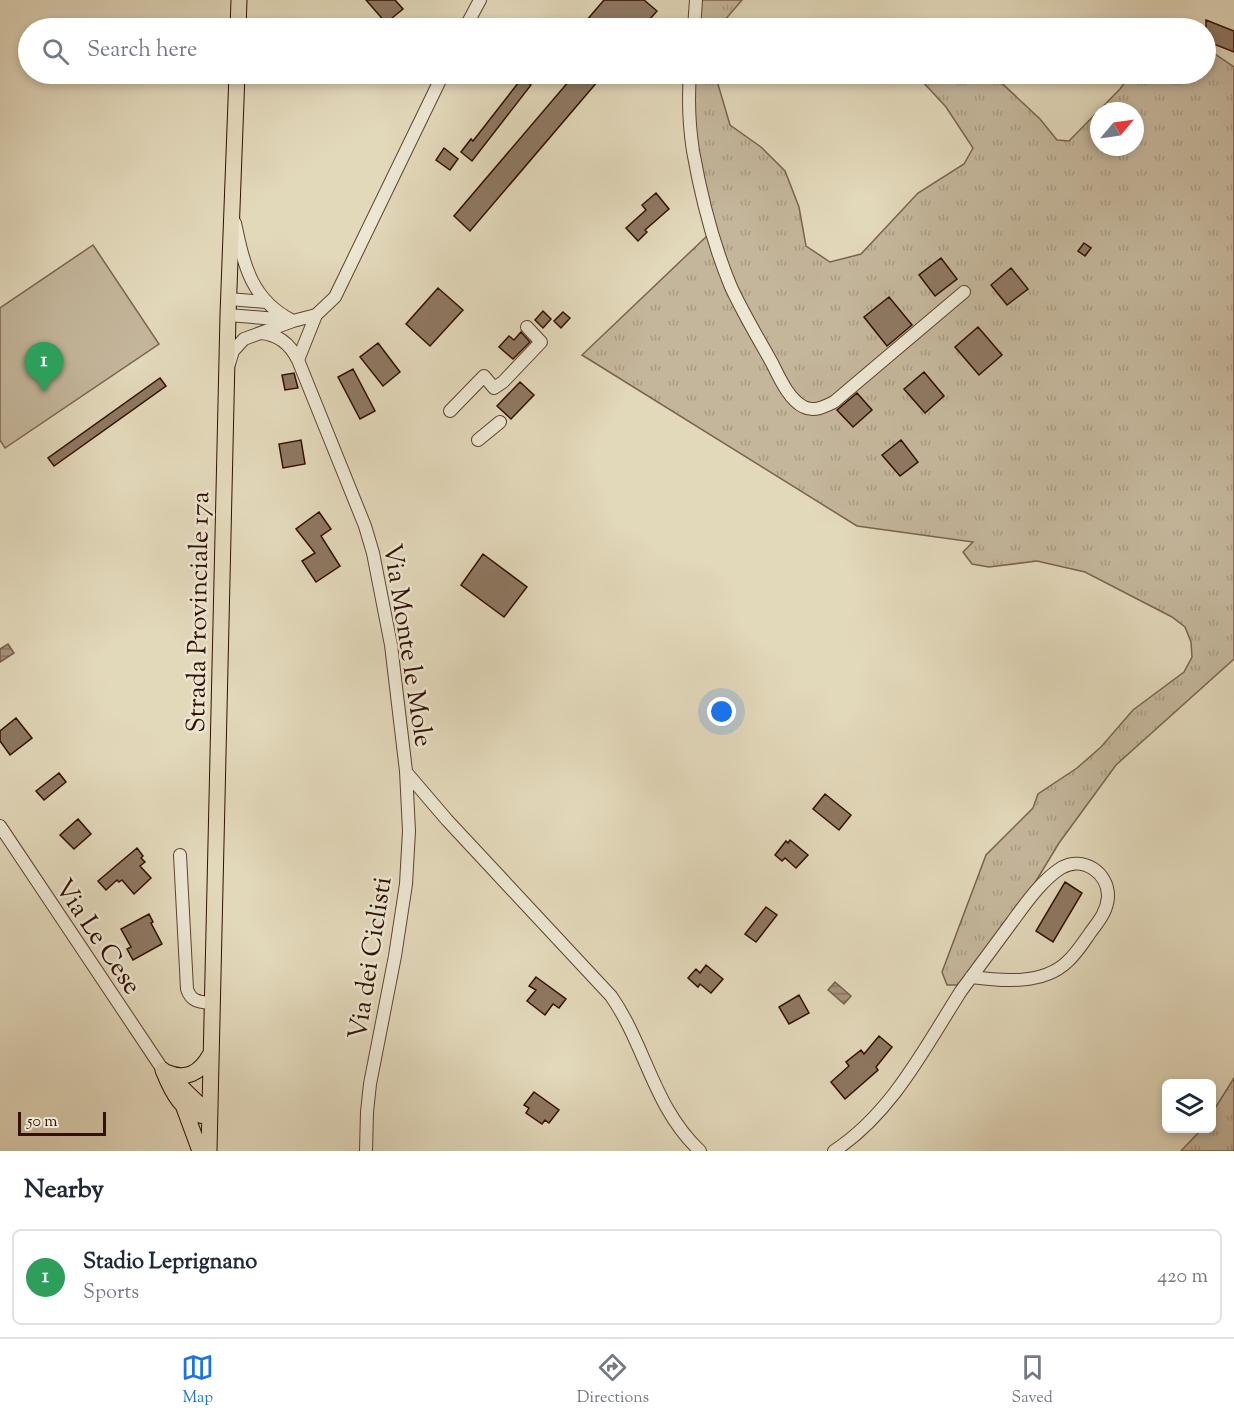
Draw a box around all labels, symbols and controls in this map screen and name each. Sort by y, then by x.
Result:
search box [18,18,1216,84]
icon: search [39,35,72,68]
text: Search here [87,35,197,67]
north arrow [1090,102,1144,156]
pin: 1 [24,342,63,392]
street label: Strada Provinciale 17a [179,491,220,733]
street label: Via Monte le Mole [372,541,441,750]
your location [707,697,736,726]
street label: Via Le Cese [45,872,149,1003]
street label: Via dei Ciclisti [340,874,403,1042]
map controls [1162,1079,1216,1133]
button: layers [1162,1079,1216,1133]
scale bar [18,1109,106,1136]
text: 50 m [27,1111,58,1134]
text: Nearby [24,1172,104,1209]
text: Stadio Leprignano [83,1247,257,1279]
text: 1 [42,1263,49,1292]
text: 420 m [1157,1263,1208,1292]
text: Sports [83,1279,139,1308]
tab: Map [181,1351,214,1410]
tab: Directions [577,1351,649,1410]
tab: Saved [1012,1351,1053,1410]

